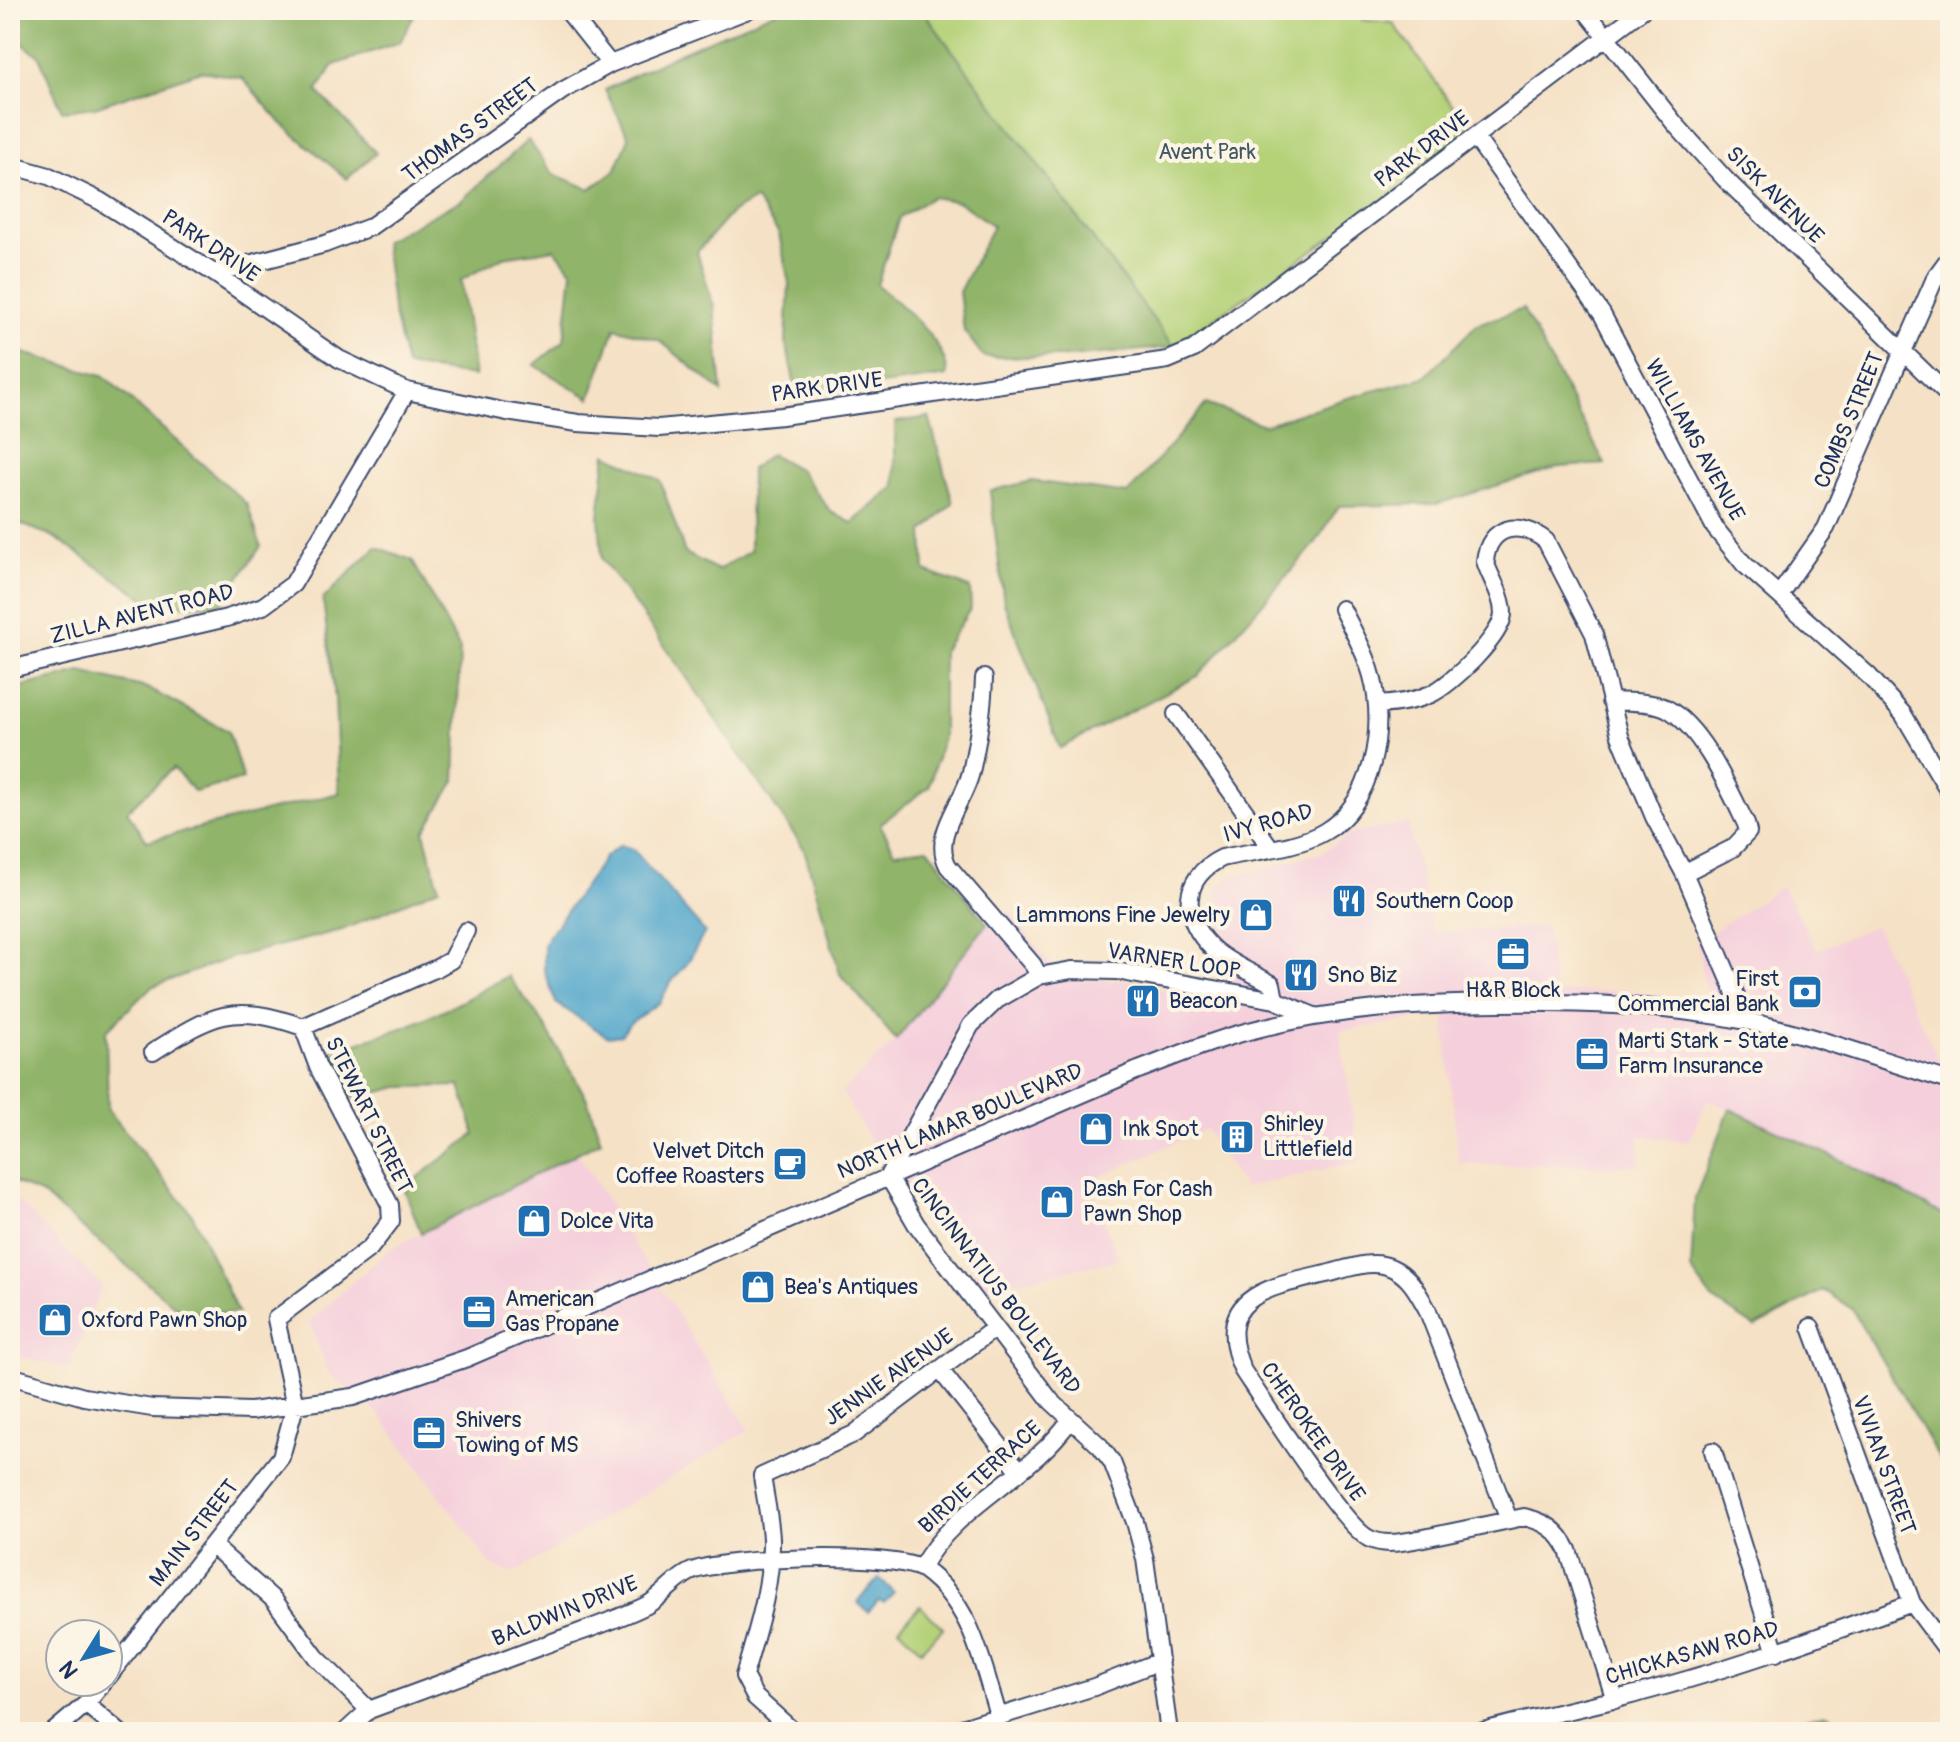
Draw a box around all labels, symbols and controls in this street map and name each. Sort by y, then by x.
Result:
street label: THOMAS STREET [397,71,543,189]
street label: PARK DRIVE [1369,104,1475,194]
park label: Avent Park [1158,138,1256,166]
street label: SISK AVENUE [1720,140,1830,250]
street label: PARK DRIVE [157,203,265,289]
street label: COMBS STREET [1808,348,1890,492]
street label: WILLIAMS AVENUE [1639,354,1751,526]
street label: PARK DRIVE [770,365,884,409]
street label: ZILLA AVENT ROAD [47,578,237,650]
street label: IVY ROAD [1220,797,1316,849]
restaurant icon: Southern Coop [1330,882,1368,920]
place label: Southern Coop [1375,887,1514,915]
shop icon: Lammons Fine Jewelry [1237,896,1275,934]
place label: Lammons Fine Jewelry [1015,901,1230,929]
office icon: H&R Block [1494,935,1532,973]
street label: VARNER LOOP [1105,937,1243,985]
restaurant icon: Sno Biz [1282,956,1320,994]
place label: Sno Biz [1327,961,1397,989]
place label: First Commercial Bank [1618,965,1779,1018]
bank icon: First Commercial Bank [1786,973,1824,1011]
place label: H&R Block [1465,976,1561,1004]
restaurant icon: Beacon [1124,982,1162,1020]
place label: Beacon [1169,987,1238,1015]
place label: Marti Stark - State Farm Insurance [1618,1027,1788,1080]
street label: STEWART STREET [319,1032,419,1198]
office icon: Marti Stark - State Farm Insurance [1573,1035,1611,1073]
street label: NORTH LAMAR BOULEVARD [833,1057,1087,1185]
shop icon: Ink Spot [1077,1110,1115,1148]
place label: Shirley Littlefield [1263,1110,1353,1163]
place label: Ink Spot [1122,1115,1199,1143]
building icon: Shirley Littlefield [1218,1118,1256,1156]
place label: Velvet Ditch Coffee Roasters [616,1137,764,1190]
cafe icon: Velvet Ditch Coffee Roasters [771,1145,809,1183]
street label: CINCINNATIUS BOULEVARD [905,1172,1087,1400]
place label: Dash For Cash Pawn Shop [1083,1175,1213,1228]
shop icon: Dash For Cash Pawn Shop [1038,1183,1076,1221]
shop icon: Dolce Vita [515,1202,553,1240]
place label: Dolce Vita [560,1207,654,1235]
shop icon: Bea's Antiques [739,1268,777,1306]
place label: Bea's Antiques [784,1273,918,1301]
place label: American Gas Propane [505,1285,619,1338]
office icon: American Gas Propane [460,1293,498,1331]
shop icon: Oxford Pawn Shop [36,1301,74,1339]
place label: Oxford Pawn Shop [81,1306,248,1334]
street label: JENNIE AVENUE [819,1322,959,1432]
street label: CHEROKEE DRIVE [1255,1357,1371,1507]
street label: VIVIAN STREET [1846,1392,1922,1538]
place label: Shivers Towing of MS [455,1406,579,1459]
office icon: Shivers Towing of MS [410,1414,448,1452]
street label: BIRDIE TERRACE [913,1414,1047,1540]
street label: MAIN STREET [143,1474,245,1592]
street label: BALDWIN DRIVE [488,1569,642,1653]
street label: CHICKASAW ROAD [1602,1615,1782,1691]
north arrow [44,1618,124,1698]
text: N [53,1655,84,1684]

